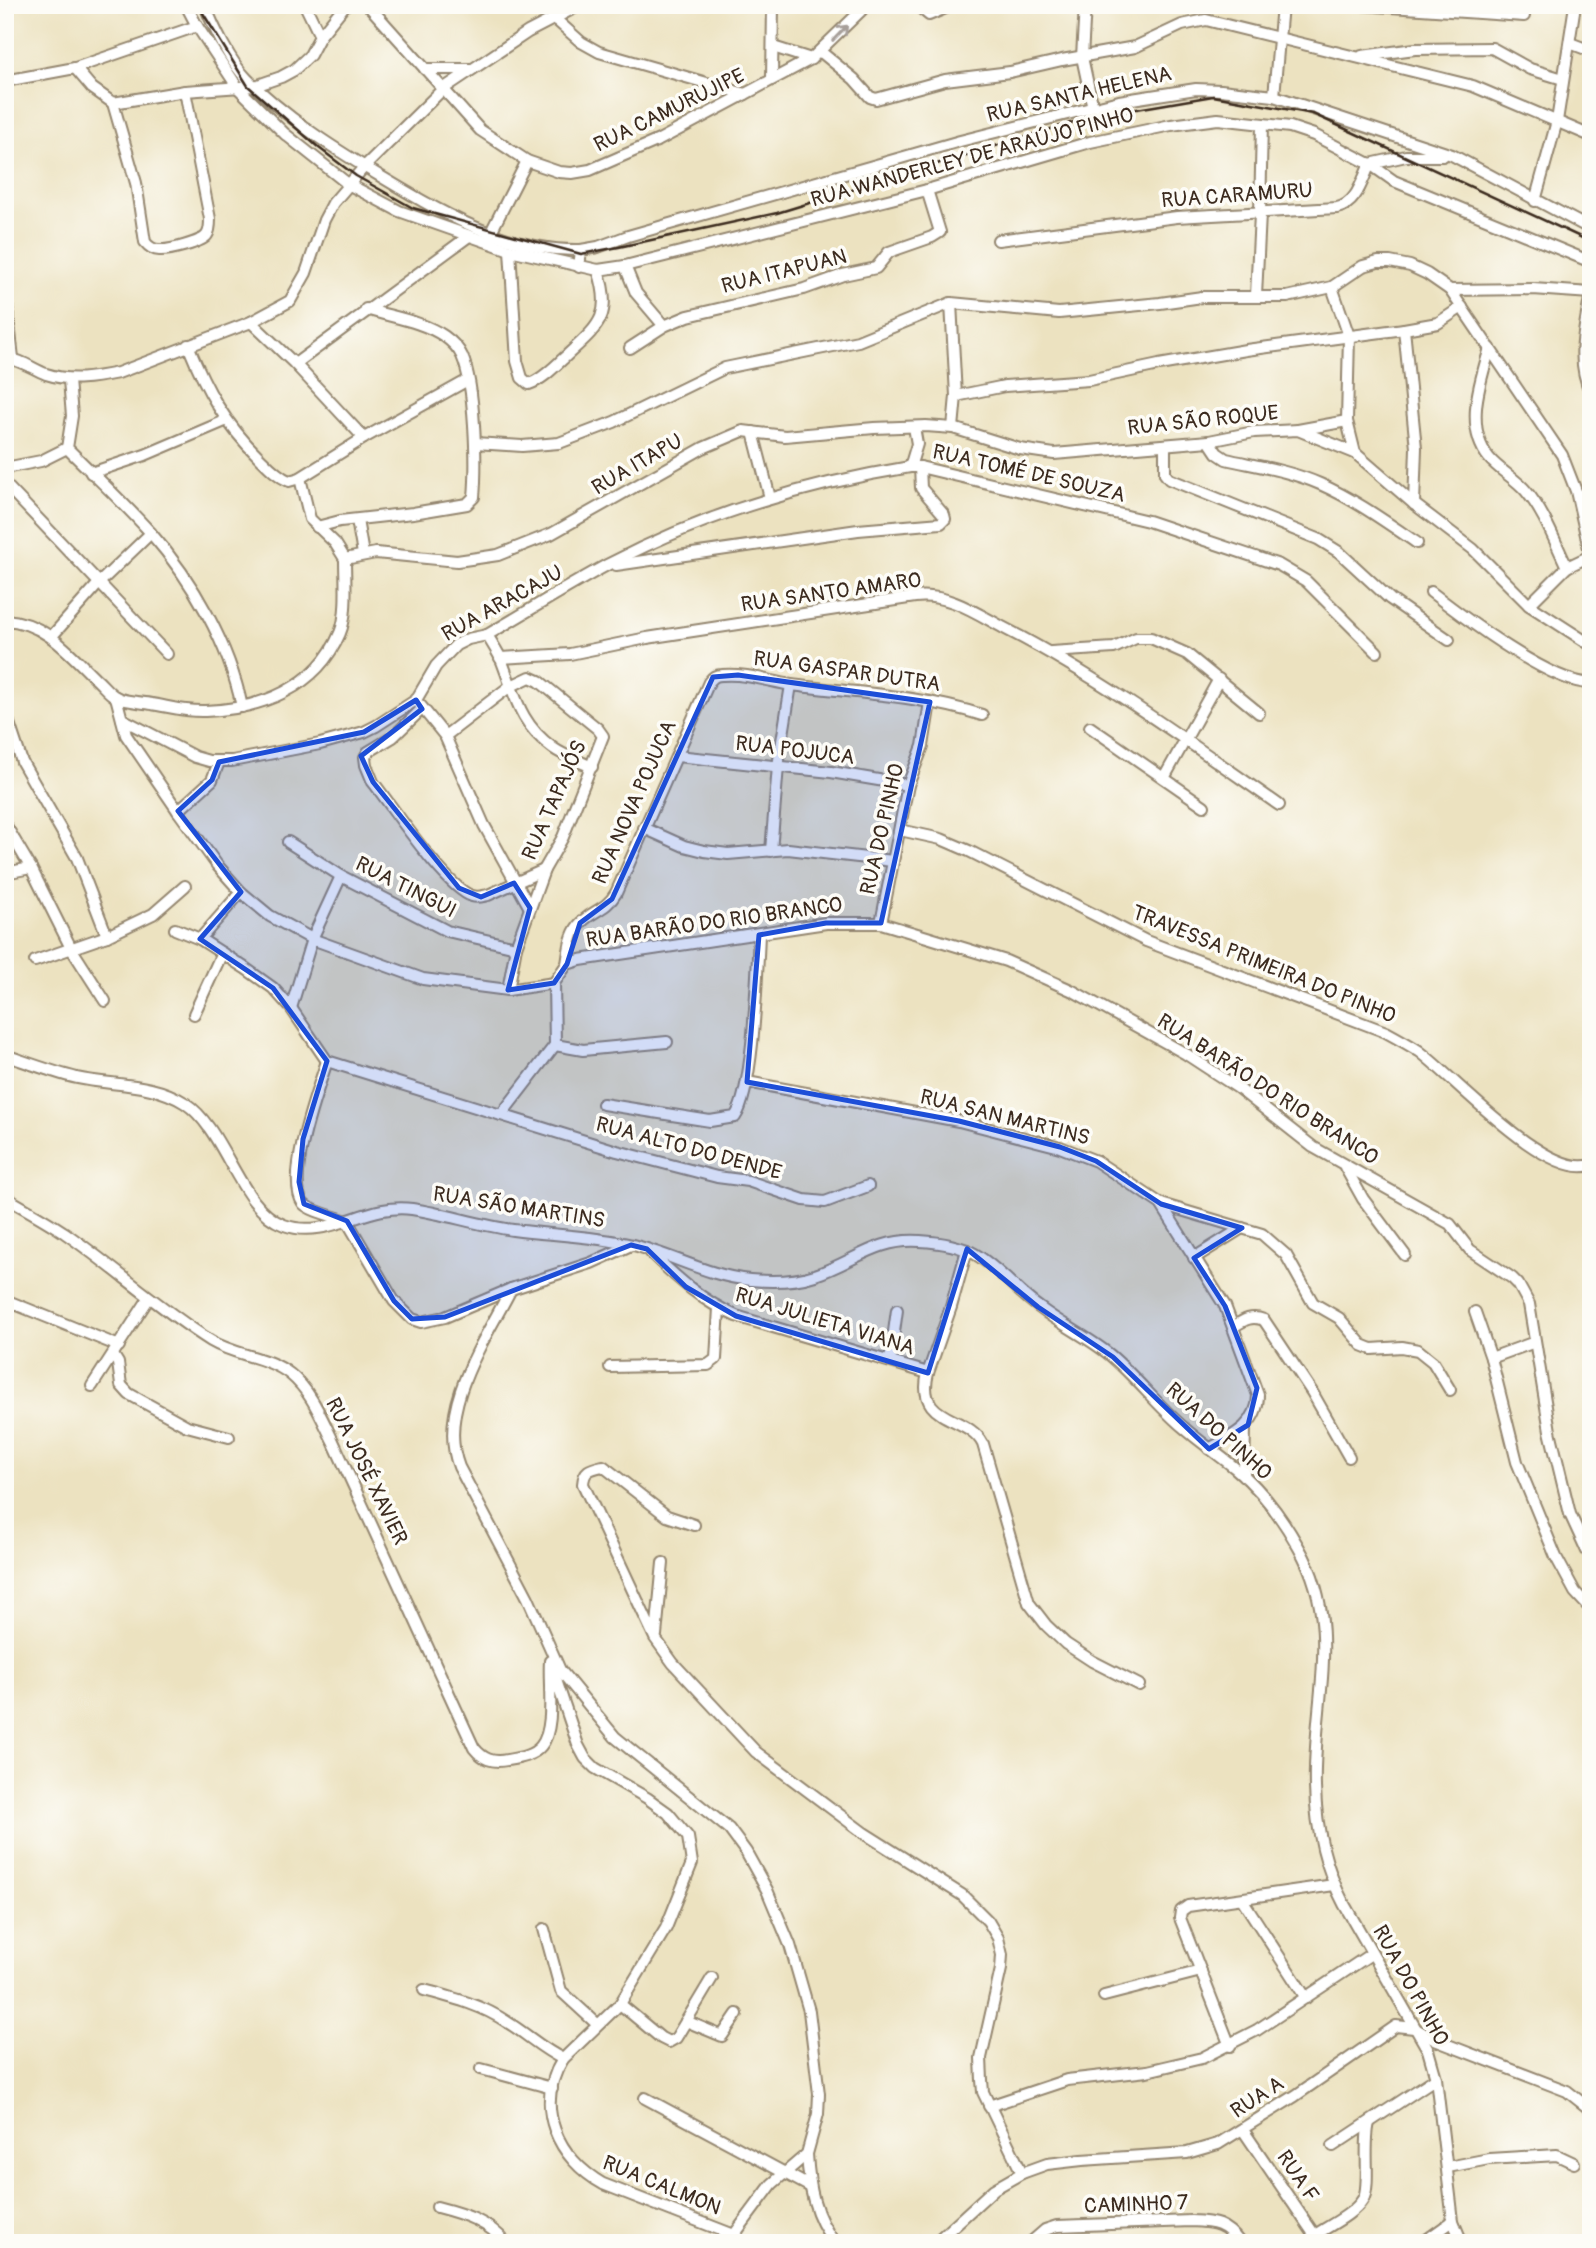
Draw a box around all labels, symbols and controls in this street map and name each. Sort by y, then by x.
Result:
one-way arrow [831,25,848,42]
street label: RUA SANTA HELENA [984,60,1174,129]
street label: RUA CAMURUJIPE [589,62,749,159]
street label: RUA WANDERLEY DE ARAÚJO PINHO [808,101,1136,214]
street label: RUA CARAMURU [1160,177,1314,214]
street label: RUA ITAPUAN [719,243,850,300]
street label: RUA SÃO ROQUE [1126,399,1280,442]
street label: RUA ITAPU [587,428,687,501]
street label: RUA TOMÉ DE SOUZA [930,438,1128,509]
street label: RUA ARACAJU [437,559,567,648]
street label: RUA SANTO AMARO [739,566,923,619]
street label: RUA GASPAR DUTRA [752,645,942,698]
street label: RUA NOVA POJUCA [586,716,683,888]
street label: RUA POJUCA [734,730,856,771]
street label: RUA TAPAJÓS [515,736,593,864]
street label: RUA DO PINHO [854,761,911,897]
street label: RUA TINGUI [351,850,461,924]
street label: RUA BARÃO DO RIO BRANCO [584,891,844,954]
street label: TRAVESSA PRIMEIRA DO PINHO [1128,899,1400,1030]
street label: RUA BARÃO DO RIO BRANCO [1152,1008,1383,1171]
street label: RUA SAN MARTINS [917,1083,1092,1152]
street label: RUA ALTO DO DENDE [593,1111,785,1186]
street label: RUA SÃO MARTINS [431,1181,607,1234]
street label: RUA JULIETA VIANA [732,1281,918,1362]
street label: RUA DO PINHO [1160,1377,1277,1486]
street label: RUA JOSÉ XAVIER [319,1393,414,1549]
street label: RUA DO PINHO [1366,1920,1455,2050]
street label: RUA A [1226,2070,1289,2125]
street label: RUA F [1270,2145,1325,2207]
street label: RUA CALMON [599,2149,725,2221]
street label: CAMINHO 7 [1084,2189,1189,2220]

